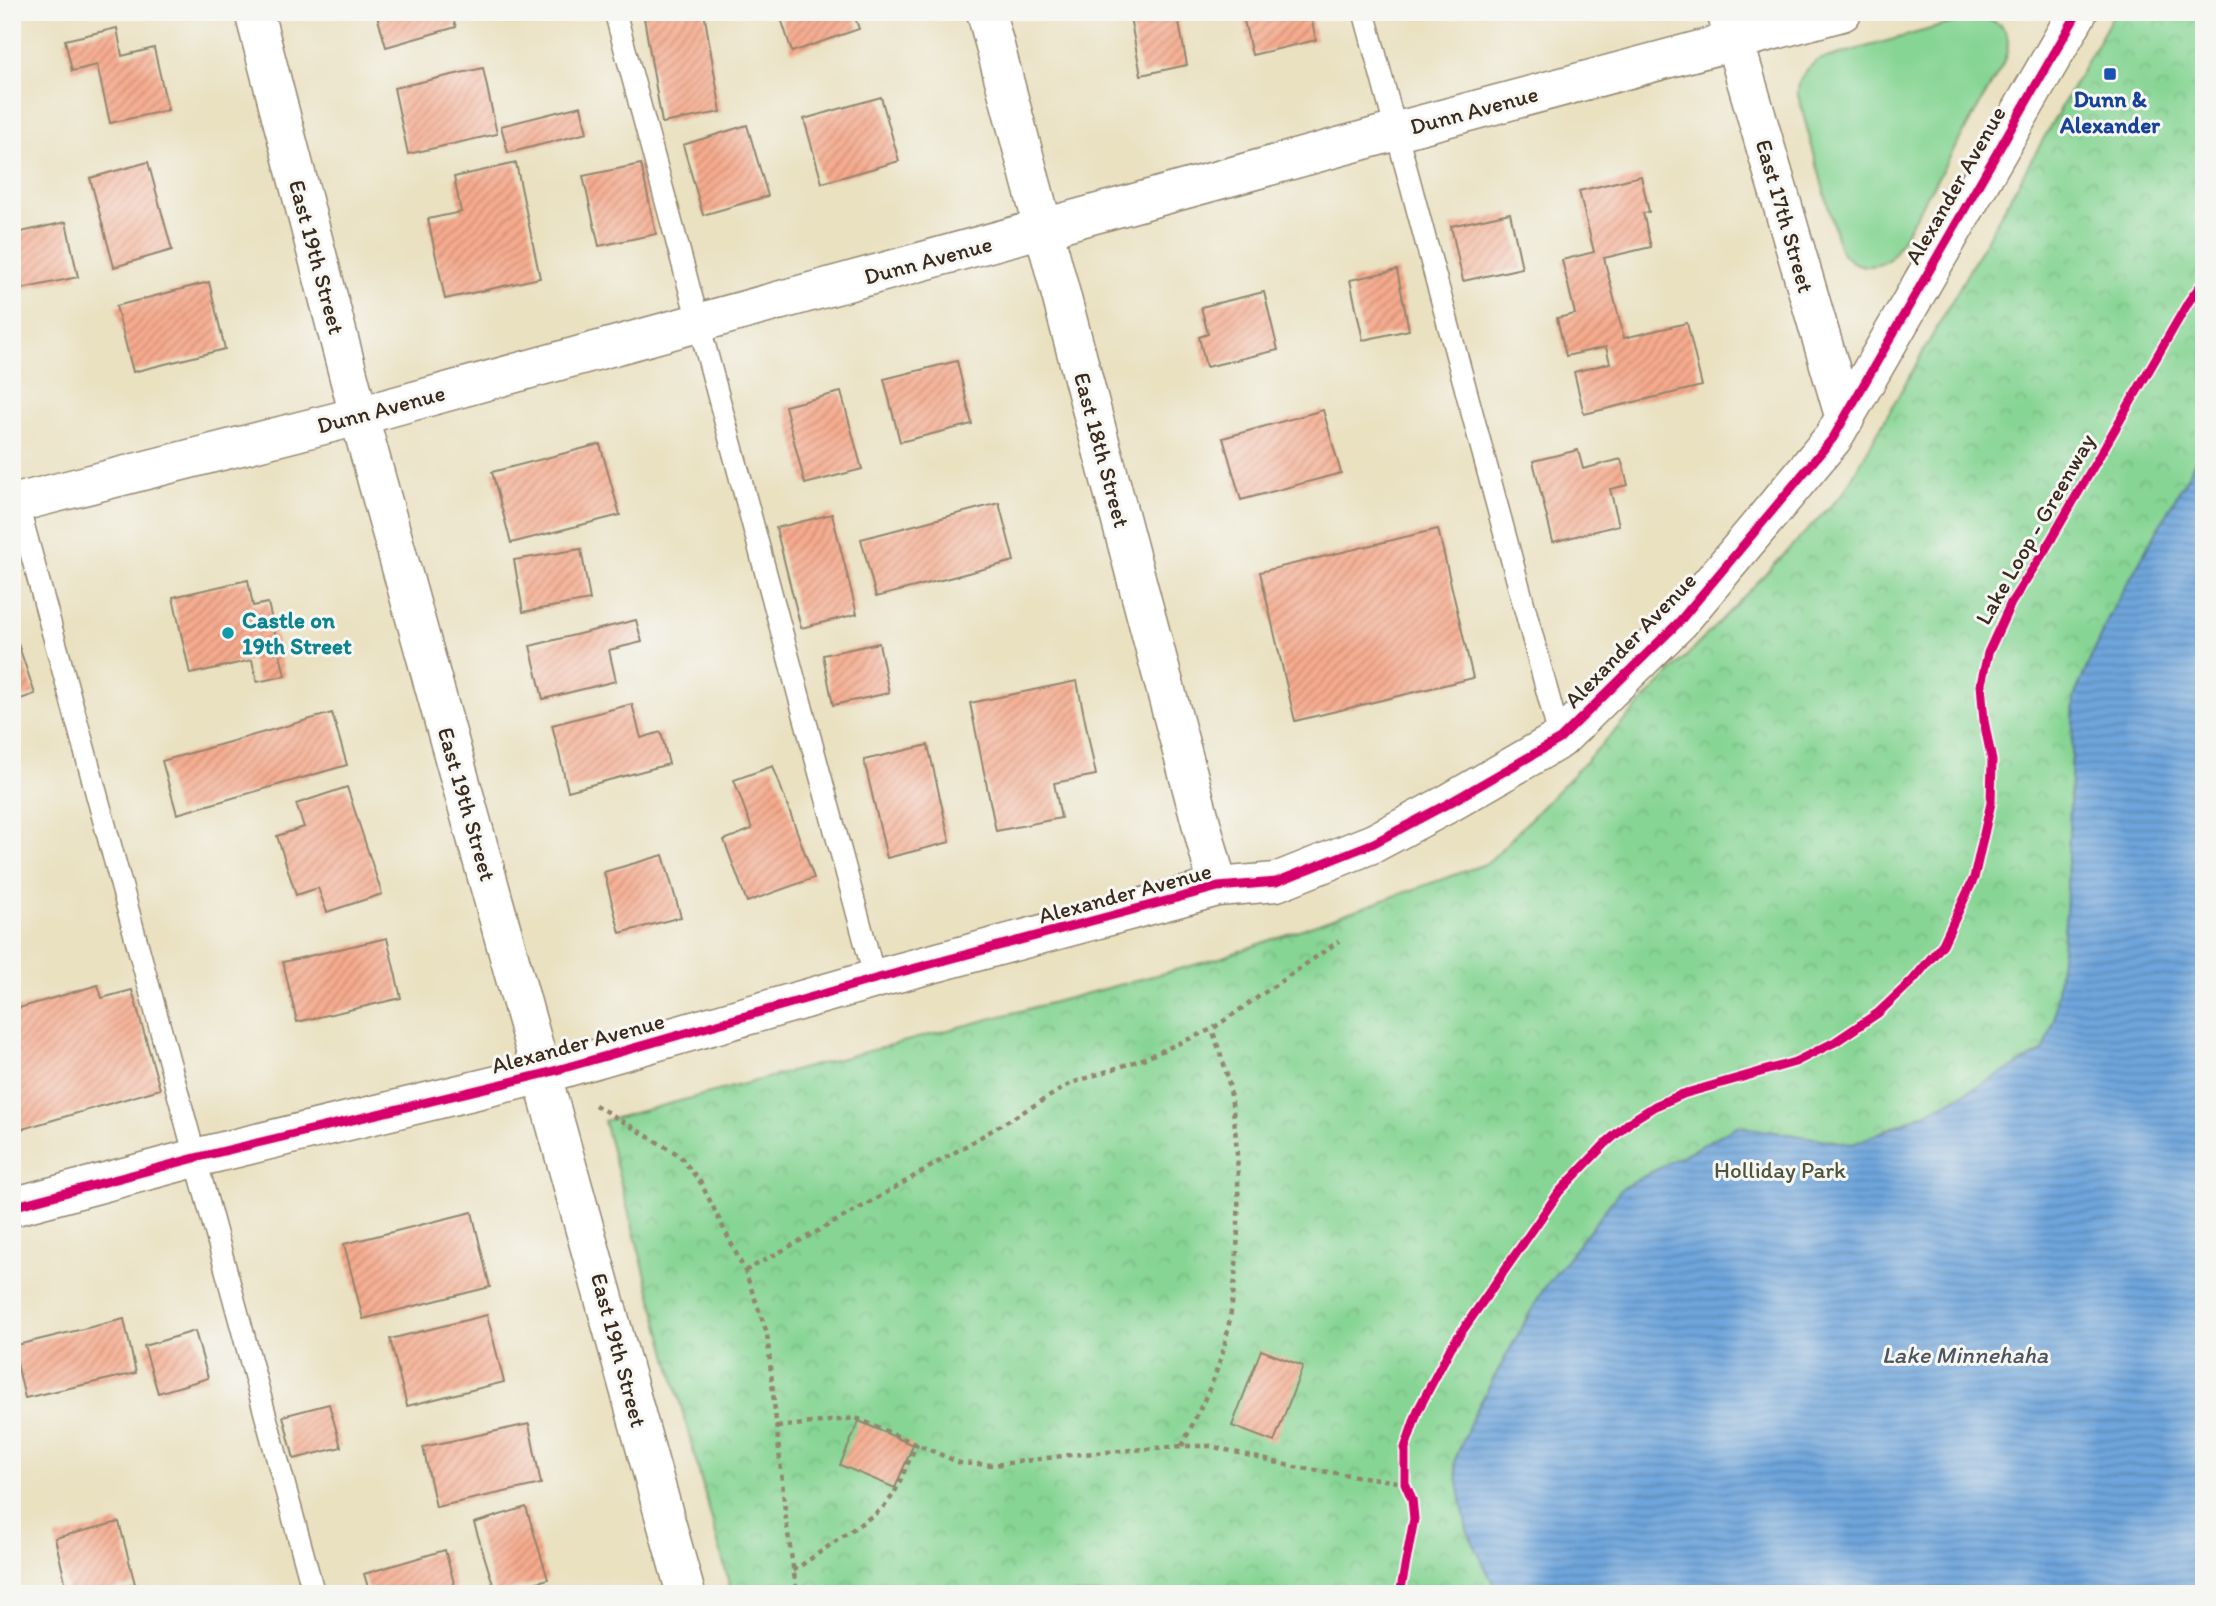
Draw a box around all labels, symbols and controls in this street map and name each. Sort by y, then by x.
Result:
marker: Dunn & Alexander [2102,66,2118,82]
street label: Dunn Avenue [1407,79,1541,141]
place label: Dunn & Alexander [2059,85,2160,139]
street label: Alexander Avenue [1898,101,2012,269]
street label: East 17th Street [1750,136,1820,296]
street label: East 19th Street [283,177,351,337]
street label: Dunn Avenue [861,229,995,291]
street label: East 18th Street [1068,369,1136,531]
street label: Dunn Avenue [314,378,448,440]
street label: Lake Loop - Greenway [1969,428,2101,630]
street label: Alexander Avenue [1558,566,1702,714]
place label: Castle on 19th Street [242,606,352,660]
marker: Castle on 19th Street [220,625,236,641]
street label: East 19th Street [432,724,502,884]
street label: Alexander Avenue [1035,856,1215,930]
street label: Alexander Avenue [488,1006,668,1080]
park label: Holliday Park [1714,1156,1846,1184]
street label: East 19th Street [585,1270,653,1430]
water label: Lake Minnehaha [1882,1340,2049,1369]

